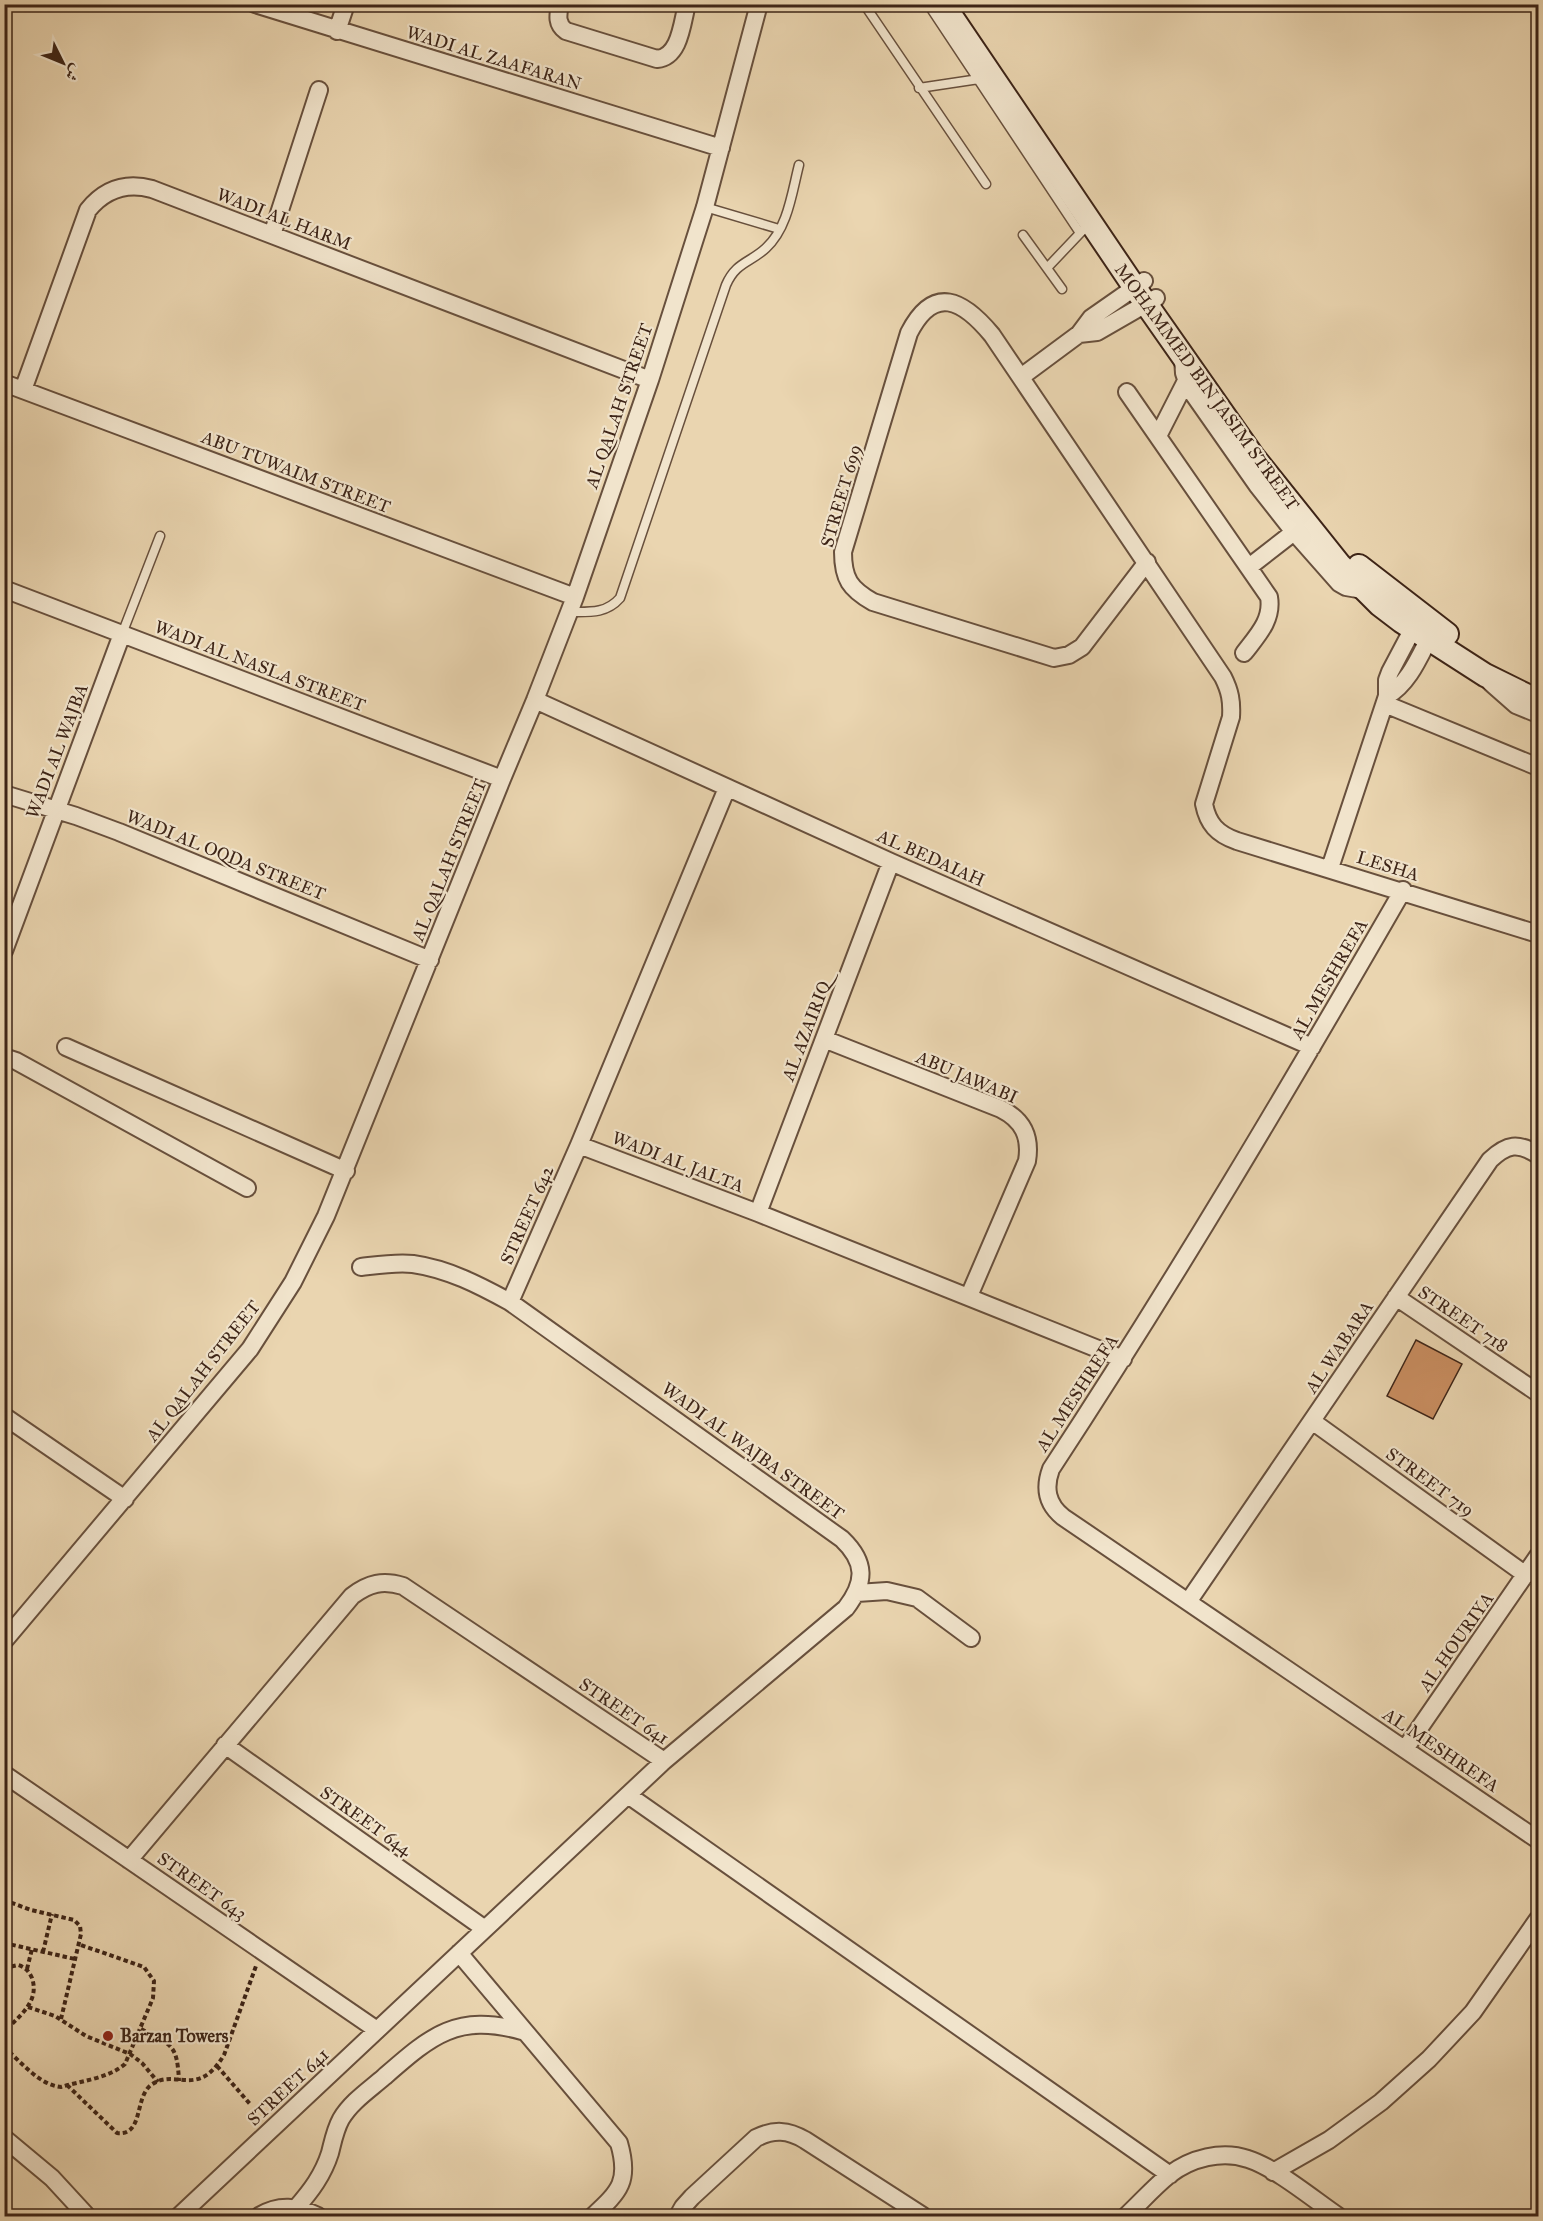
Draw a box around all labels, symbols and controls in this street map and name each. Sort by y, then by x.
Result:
street label: WADI AL ZAAFARAN [404,21,584,95]
north arrow [33,33,93,93]
text: ش [61,61,86,85]
street label: WADI AL HARM [214,183,354,255]
street label: MOHAMMED BIN JASIM STREET [1109,259,1304,515]
street label: AL QALAH STREET [580,321,658,492]
street label: ABU TUWAIM STREET [197,425,394,518]
street label: STREET 699 [816,442,866,550]
street label: WADI AL NASLA STREET [151,616,369,716]
street label: WADI AL WAJBA [21,680,94,822]
street label: AL QALAH STREET [406,776,492,945]
street label: WADI AL OQDA STREET [123,805,329,905]
street label: AL BEDAIAH [873,824,988,892]
street label: LESHA [1354,846,1422,886]
street label: AL MESHREFA [1285,915,1372,1044]
street label: AL AZAIRIQ [776,966,840,1085]
street label: ABU JAWABI [912,1045,1021,1109]
street label: WADI AL JALTA [609,1127,747,1198]
street label: STREET 642 [495,1162,559,1268]
street label: STREET 718 [1414,1281,1512,1357]
street label: AL QALAH STREET [140,1296,265,1447]
street label: AL WABARA [1300,1297,1378,1398]
street label: AL MESHREFA [1030,1330,1123,1457]
street label: WADI AL WAJBA STREET [657,1377,848,1525]
street label: STREET 719 [1382,1443,1478,1521]
street label: AL HOURIYA [1413,1588,1498,1697]
street label: STREET 641 [575,1673,673,1749]
street label: AL MESHREFA [1378,1703,1503,1797]
street label: STREET 644 [316,1781,417,1861]
street label: STREET 643 [153,1847,251,1925]
place label: Barzan Towers [120,2025,229,2047]
marker: Barzan Towers [101,2029,115,2043]
street label: STREET 641 [243,2044,333,2130]

